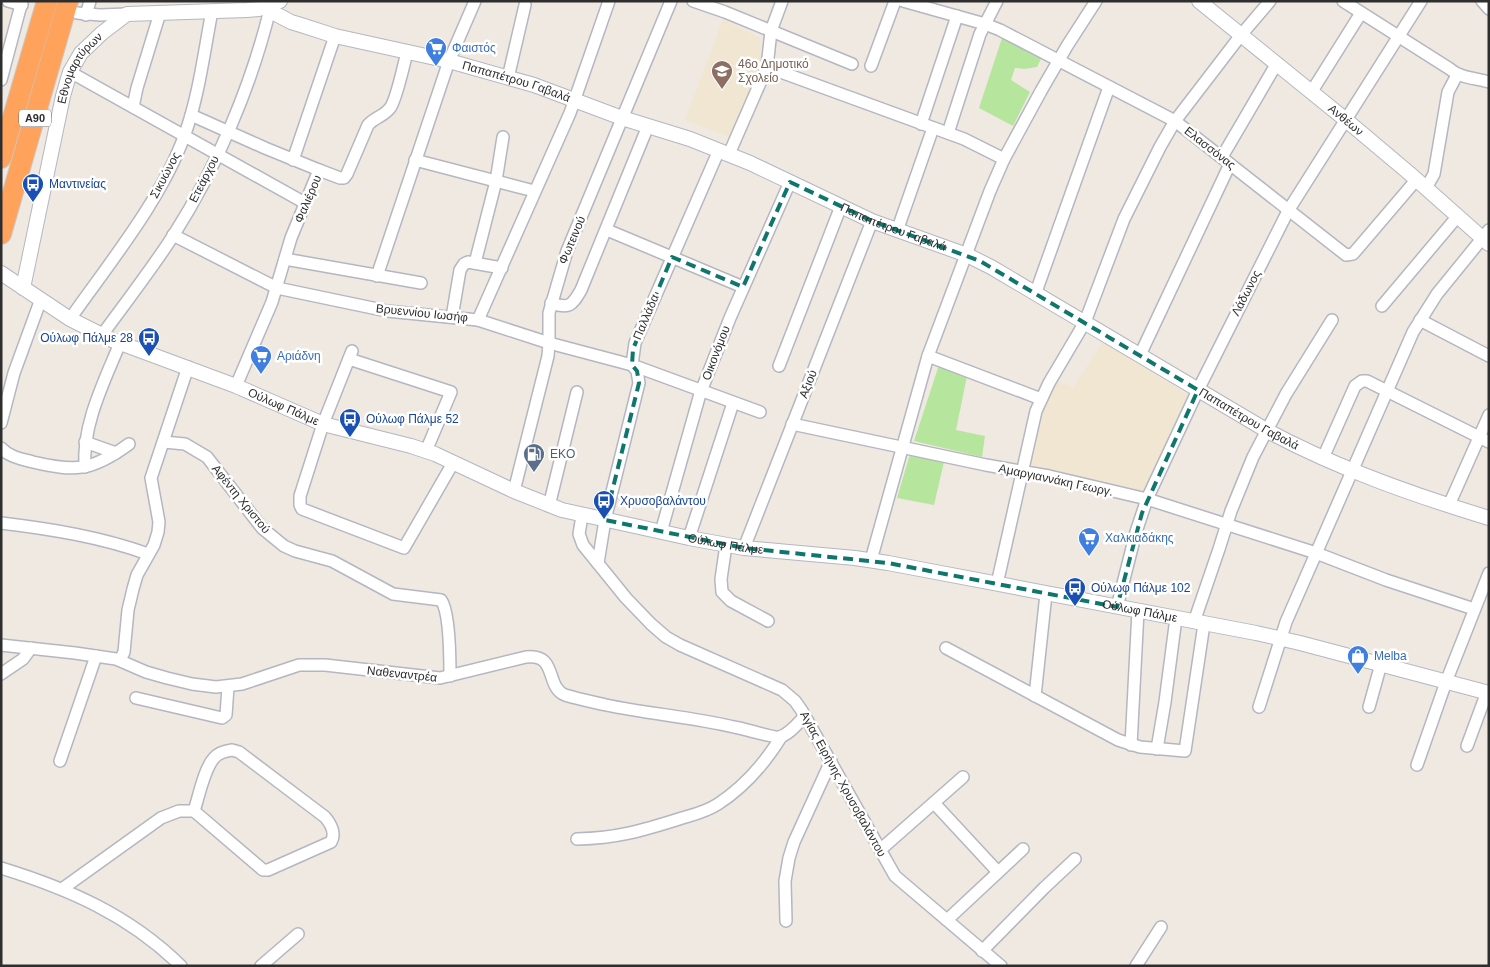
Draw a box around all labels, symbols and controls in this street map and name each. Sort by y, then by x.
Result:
street label: Εθνομαρτύρων [55,30,105,105]
supermarket icon: Φαιστός [424,36,448,67]
place label: Φαιστός [452,41,496,55]
place label: 46ο Δημοτικό Σχολείο [738,57,809,85]
street label: Παπαπέτρου Γαβαλά [461,58,572,105]
school or university icon: 46ο Δημοτικό Σχολείο [710,59,734,90]
street label: Ανθέων [1325,102,1366,139]
road number: Α90 [19,110,51,126]
street label: Ελασσόνας [1182,124,1239,172]
street label: Σικυώνος [147,149,183,201]
street label: Ετεάρχου [186,153,222,205]
bus stop icon: Μαντινείας [21,172,45,203]
street label: Φαλιέρου [292,173,324,225]
place label: Μαντινείας [49,177,106,191]
street label: Παπαπέτρου Γαβαλά [838,200,948,254]
street label: Φωτεινού [556,214,588,266]
street label: Λάδωνος [1229,268,1264,318]
street label: Παλλάδα [630,292,662,342]
street label: Βρυεννίου Ιωσήφ [375,301,469,325]
street label: Οικονόμου [699,324,733,382]
bus stop icon: Ούλωφ Πάλμε 28 [137,326,161,357]
place label: Ούλωφ Πάλμε 28 [40,331,133,345]
supermarket icon: Αριάδνη [249,344,273,375]
place label: Αριάδνη [277,349,321,363]
street label: Αξιού [796,368,820,400]
street label: Ούλωφ Πάλμε [246,385,322,429]
street label: Παπαπέτρου Γαβαλά [1197,385,1301,453]
bus stop icon: Ούλωφ Πάλμε 52 [338,407,362,438]
place label: Ούλωφ Πάλμε 52 [366,412,459,426]
fuel station icon: EKO [522,442,546,473]
place label: EKO [550,447,575,461]
street label: Αμαργιαννάκη Γεωργ. [997,461,1115,499]
street label: Αφέντη Χριστού [209,462,273,536]
bus stop icon: Χρυσοβαλάντου [592,489,616,520]
place label: Χρυσοβαλάντου [620,494,706,508]
supermarket icon: Χαλκιαδάκης [1077,526,1101,557]
street label: Ούλωφ Πάλμε [687,531,764,557]
place label: Χαλκιαδάκης [1105,531,1174,545]
bus stop icon: Ούλωφ Πάλμε 102 [1063,576,1087,607]
place label: Ούλωφ Πάλμε 102 [1091,581,1191,595]
street label: Ούλωφ Πάλμε [1101,597,1179,625]
shop icon: Melba [1346,644,1370,675]
place label: Melba [1374,649,1407,663]
street label: Ναθεναντρέα [366,663,438,685]
street label: Αγίας Ειρήνης Χρυσοβαλάντου [797,709,889,859]

